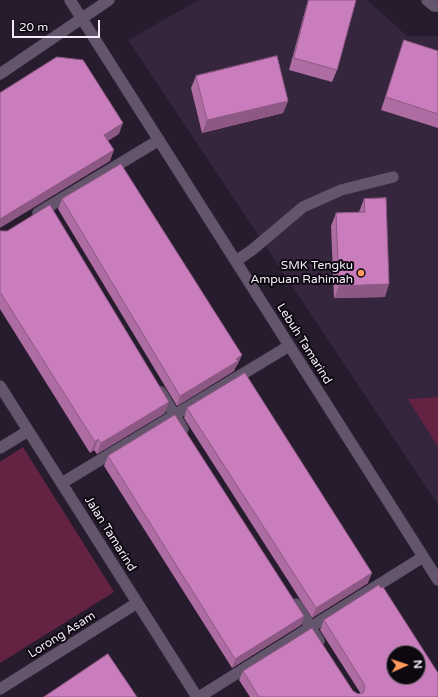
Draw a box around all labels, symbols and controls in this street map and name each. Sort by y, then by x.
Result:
scale bar [14,12,102,38]
text: 20 m [19,20,48,34]
place label: SMK Tengku Ampuan Rahimah [250,259,353,287]
marker: SMK Tengku Ampuan Rahimah [356,268,366,278]
street label: Lebuh Tamarind [273,301,335,387]
street label: Jalan Tamarind [81,494,139,574]
street label: Lorong Asam [26,609,98,661]
north arrow [386,645,426,685]
text: N [411,660,424,669]

